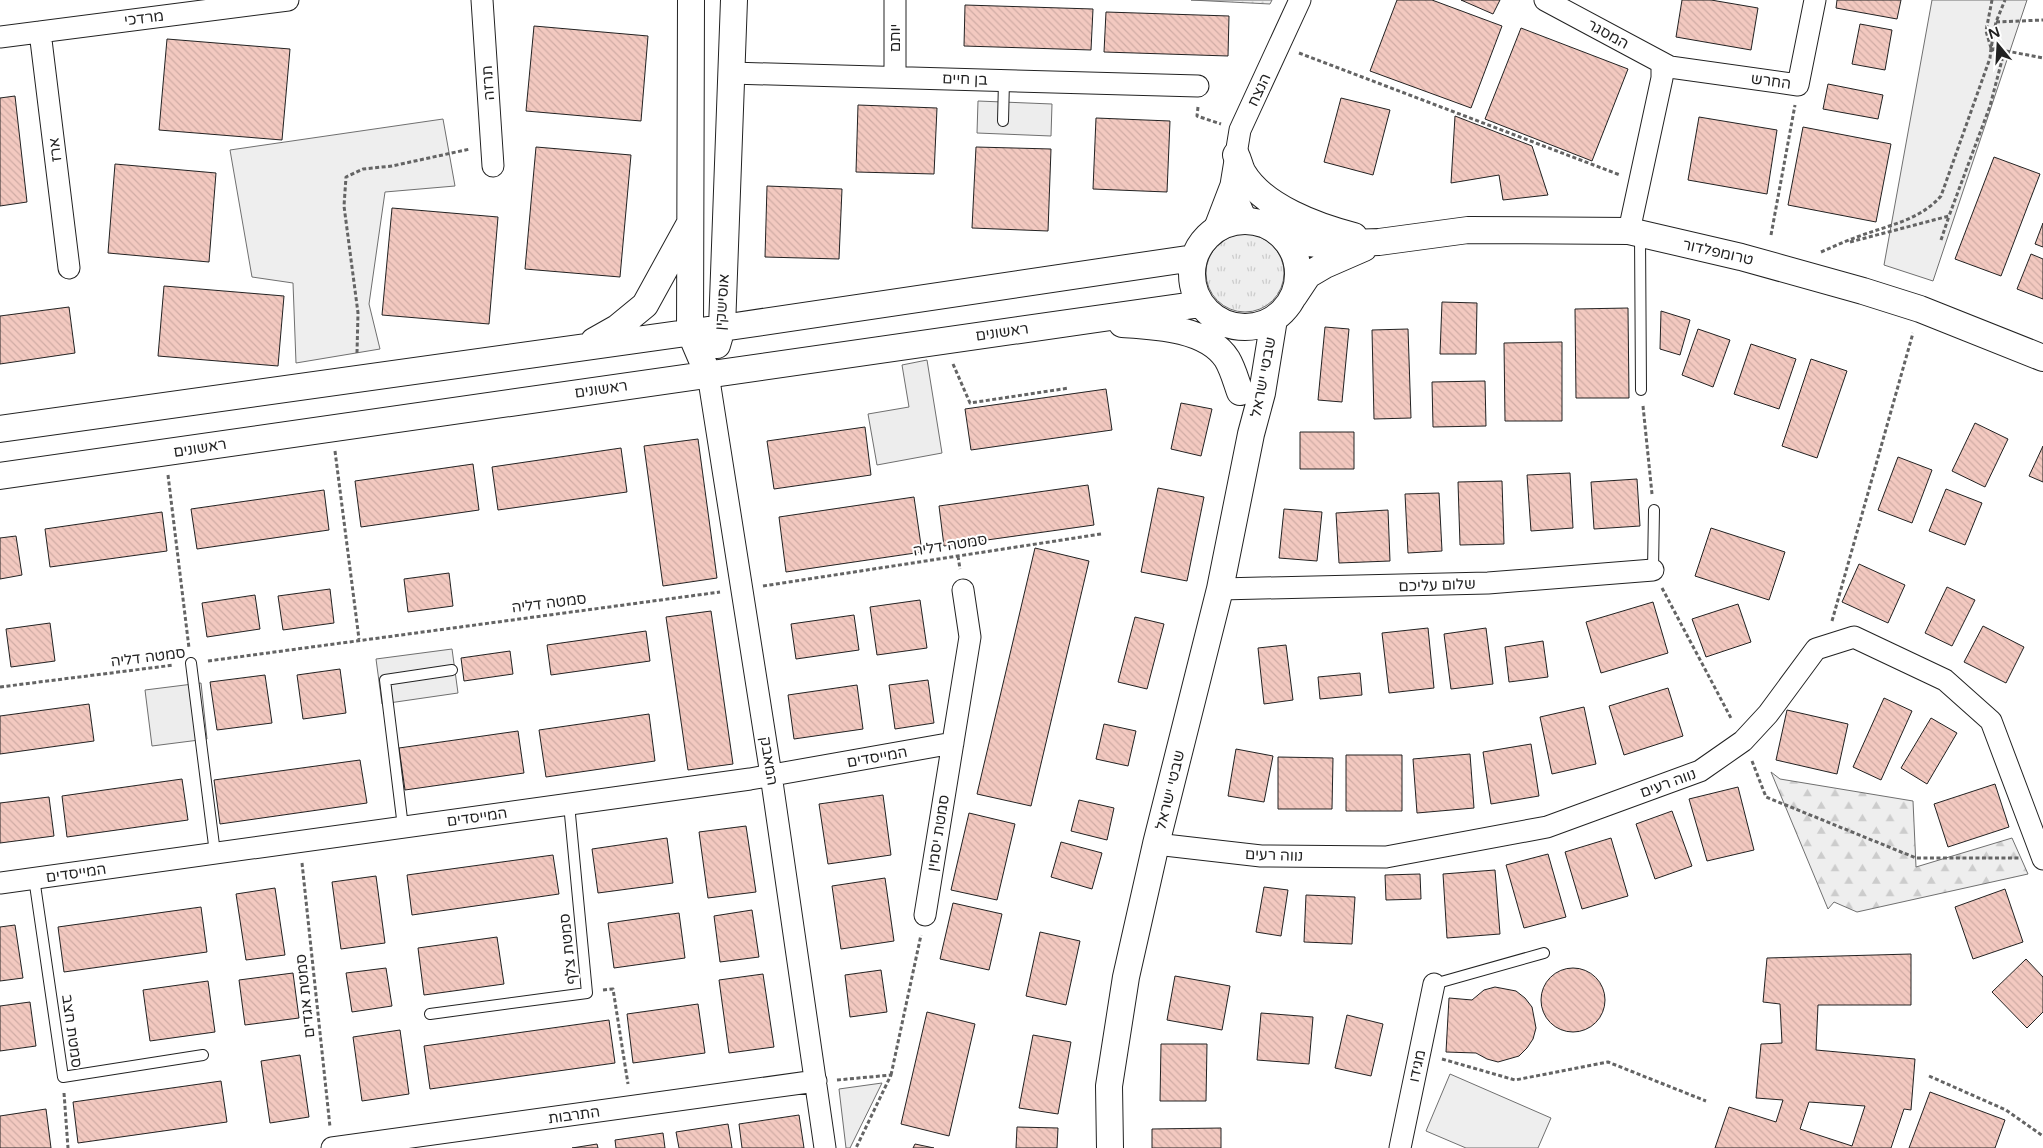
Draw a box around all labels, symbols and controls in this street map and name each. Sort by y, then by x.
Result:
street label: מרדכי [123,7,165,29]
street label: המסגר [1584,15,1632,53]
north arrow [1973,20,2023,70]
text: N [1986,23,2002,43]
street label: יותם [886,24,904,52]
street label: תרזה [478,65,498,101]
street label: בן חיים [942,69,989,89]
street label: החרש [1750,69,1792,93]
street label: הנצח [1244,71,1274,109]
street label: ארז [45,137,65,163]
street label: טרומפלדור [1681,235,1755,269]
street label: אוסישקין [711,273,733,331]
street label: ראשונים [974,319,1030,345]
street label: שבטי ישראל [1246,335,1280,419]
street label: ראשונים [573,376,629,402]
street label: ראשונים [172,435,228,461]
street label: סמטה דליה [912,530,989,560]
street label: שלום עליכם [1398,575,1476,595]
street label: סמטה דליה [511,589,587,617]
street label: סמטה דליה [110,643,186,671]
street label: המאבק [756,735,782,787]
street label: המייסדים [845,743,909,771]
street label: שבטי ישראל [1151,748,1189,832]
street label: נווה רעים [1638,765,1698,801]
street label: סמטת יסמין [923,793,953,873]
street label: המייסדים [446,804,508,830]
street label: נווה רעים [1245,845,1303,865]
street label: המייסדים [45,860,107,886]
street label: סמטת צלף [555,913,581,985]
street label: סמטת אגדים [292,953,318,1039]
street label: סמטת חצב [58,993,86,1069]
street label: מגידו [1405,1048,1429,1084]
street label: התרבות [547,1102,601,1128]

